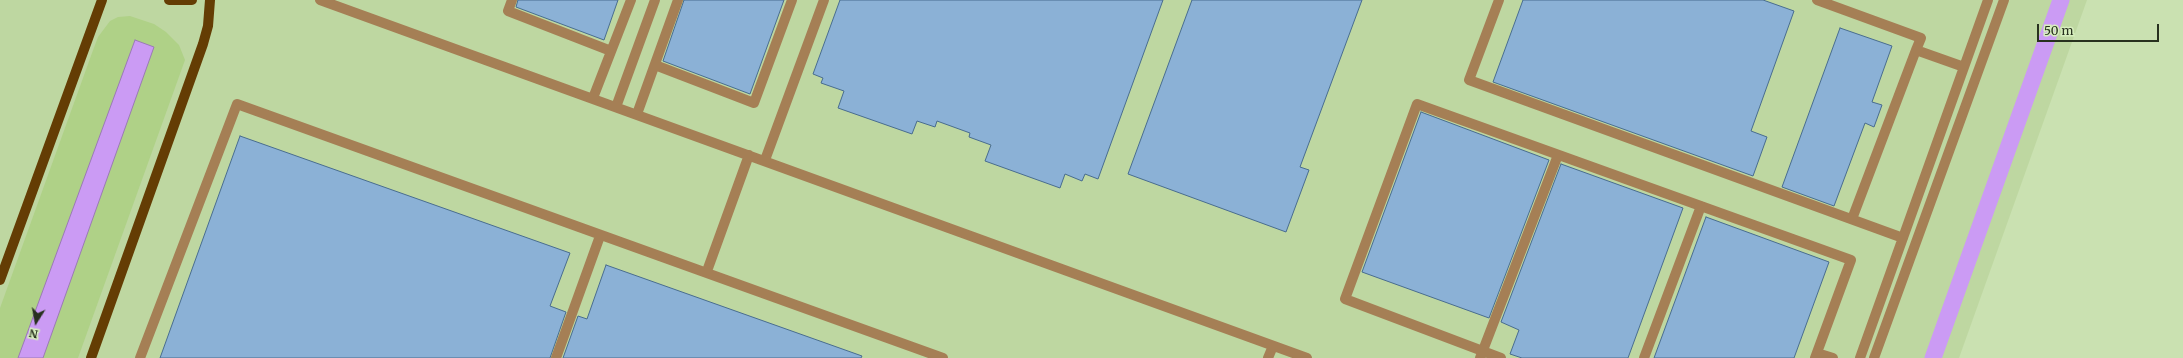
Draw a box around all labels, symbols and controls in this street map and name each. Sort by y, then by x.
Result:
scale bar [2039,16,2161,42]
text: 50 m [2044,23,2073,38]
north arrow [16,302,56,342]
text: N [28,326,39,341]

